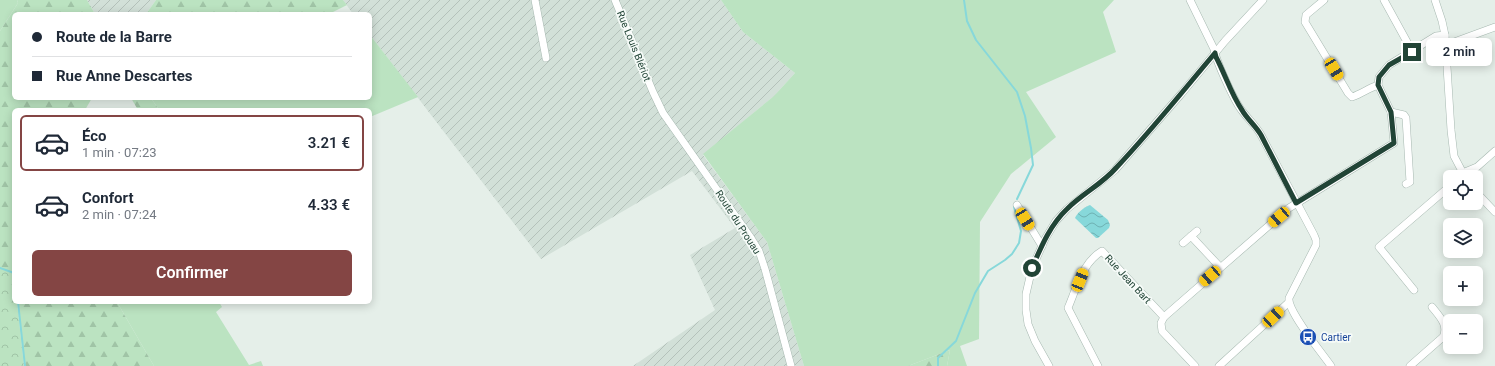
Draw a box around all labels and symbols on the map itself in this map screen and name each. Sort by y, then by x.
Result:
street label: Rue Louis Blériot [615,9,653,83]
callout: 2 min [1426,38,1492,66]
route end [1403,43,1421,61]
car [1323,56,1345,82]
street label: Route du Prouau [713,188,763,256]
car [1266,205,1292,229]
car [1014,206,1036,232]
street label: Rue Jean Bart [1103,252,1153,306]
route start [1023,259,1041,277]
car [1197,264,1223,288]
car [1070,267,1090,293]
car [1260,304,1286,330]
bus stop icon: Cartier [1298,327,1318,347]
place label: Cartier [1321,332,1352,343]

